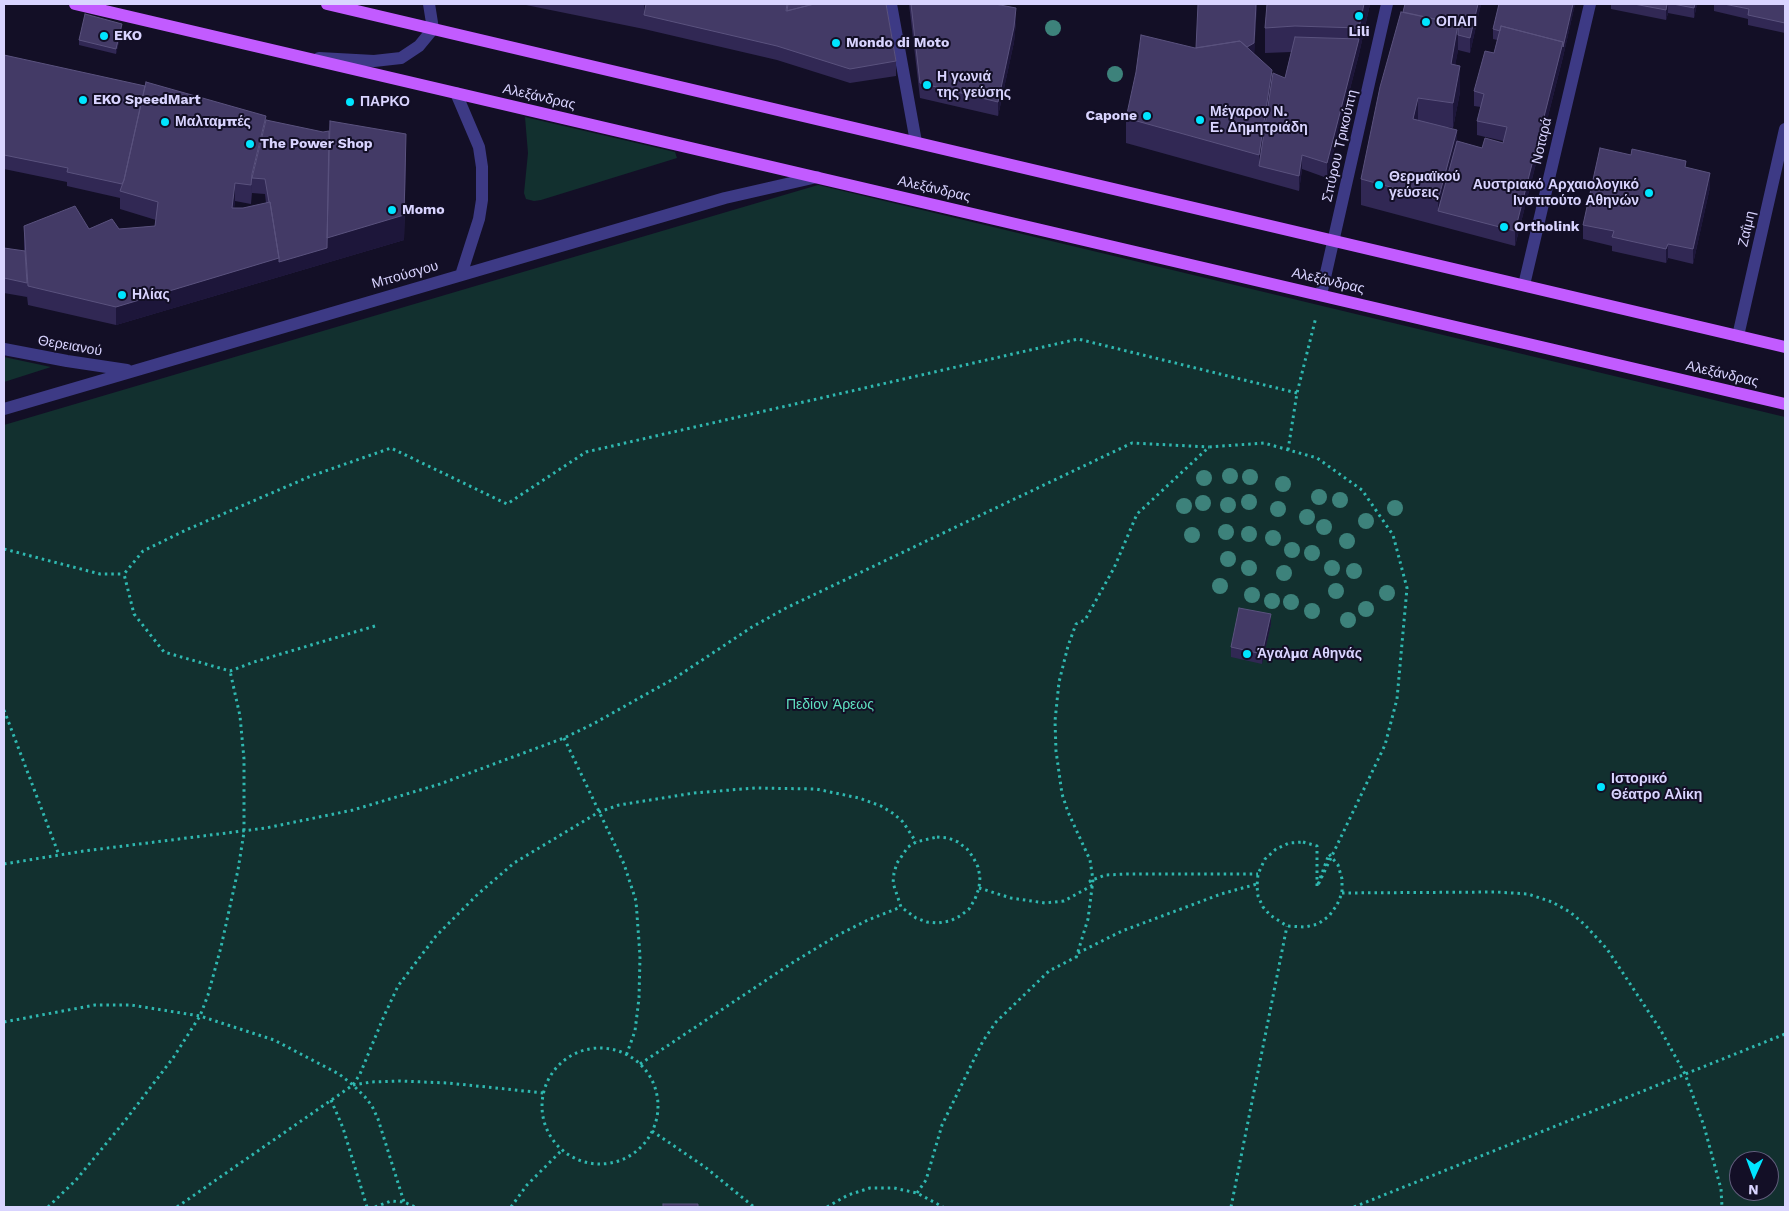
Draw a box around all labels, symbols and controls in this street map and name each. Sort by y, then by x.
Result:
marker: Lili [1353,10,1365,22]
place label: ΟΠΑΠ [1436,14,1477,30]
marker: ΟΠΑΠ [1420,16,1432,28]
place label: Lili [1348,24,1370,40]
place label: EKO [114,28,142,44]
marker: EKO [98,30,110,42]
place label: Mondo di Moto [846,35,949,51]
marker: Mondo di Moto [830,37,842,49]
place label: Η γωνιά της γεύσης [937,69,1011,102]
marker: Η γωνιά της γεύσης [921,79,933,91]
street label: Αλεξάνδρας [501,80,577,114]
street label: Σπύρου Τρικούπη [1319,88,1361,204]
place label: EKO SpeedMart [93,92,201,108]
marker: EKO SpeedMart [77,94,89,106]
place label: ΠΑΡΚΟ [360,94,410,110]
marker: ΠΑΡΚΟ [344,96,356,108]
place label: Μέγαρον Ν. Ε. Δημητριάδη [1210,104,1308,136]
place label: Capone [1085,108,1137,124]
marker: Capone [1141,110,1153,122]
place label: Μαλταμπές [175,114,251,130]
marker: Μέγαρον Ν. Ε. Δημητριάδη [1194,114,1206,126]
marker: Μαλταμπές [159,116,171,128]
street label: Νοταρά [1529,116,1555,166]
place label: The Power Shop [260,136,373,152]
marker: The Power Shop [244,138,256,150]
place label: Θερμαϊκού γεύσεις [1389,169,1460,202]
street label: Αλεξάνδρας [896,172,972,206]
place label: Αυστριακό Αρχαιολογικό Ινστιτούτο Αθηνών [1473,177,1639,210]
marker: Θερμαϊκού γεύσεις [1373,179,1385,191]
marker: Αυστριακό Αρχαιολογικό Ινστιτούτο Αθηνών [1643,187,1655,199]
place label: Momo [402,202,445,218]
marker: Momo [386,204,398,216]
street label: Ζαΐμη [1735,209,1759,249]
place label: Ortholink [1514,219,1580,235]
marker: Ortholink [1498,221,1510,233]
street label: Μπούσγου [370,257,440,293]
street label: Αλεξάνδρας [1290,264,1366,298]
place label: Ηλίας [132,287,170,303]
marker: Ηλίας [116,289,128,301]
street label: Θερειανού [37,332,103,360]
street label: Αλεξάνδρας [1684,357,1760,391]
place label: Άγαλμα Αθηνάς [1257,646,1362,662]
marker: Άγαλμα Αθηνάς [1241,648,1253,660]
park label: Πεδίον Άρεως [786,697,874,713]
place label: Ιστορικό Θέατρο Αλίκη [1611,771,1702,804]
marker: Ιστορικό Θέατρο Αλίκη [1595,781,1607,793]
north arrow [1729,1151,1779,1201]
text: N [1748,1182,1759,1198]

